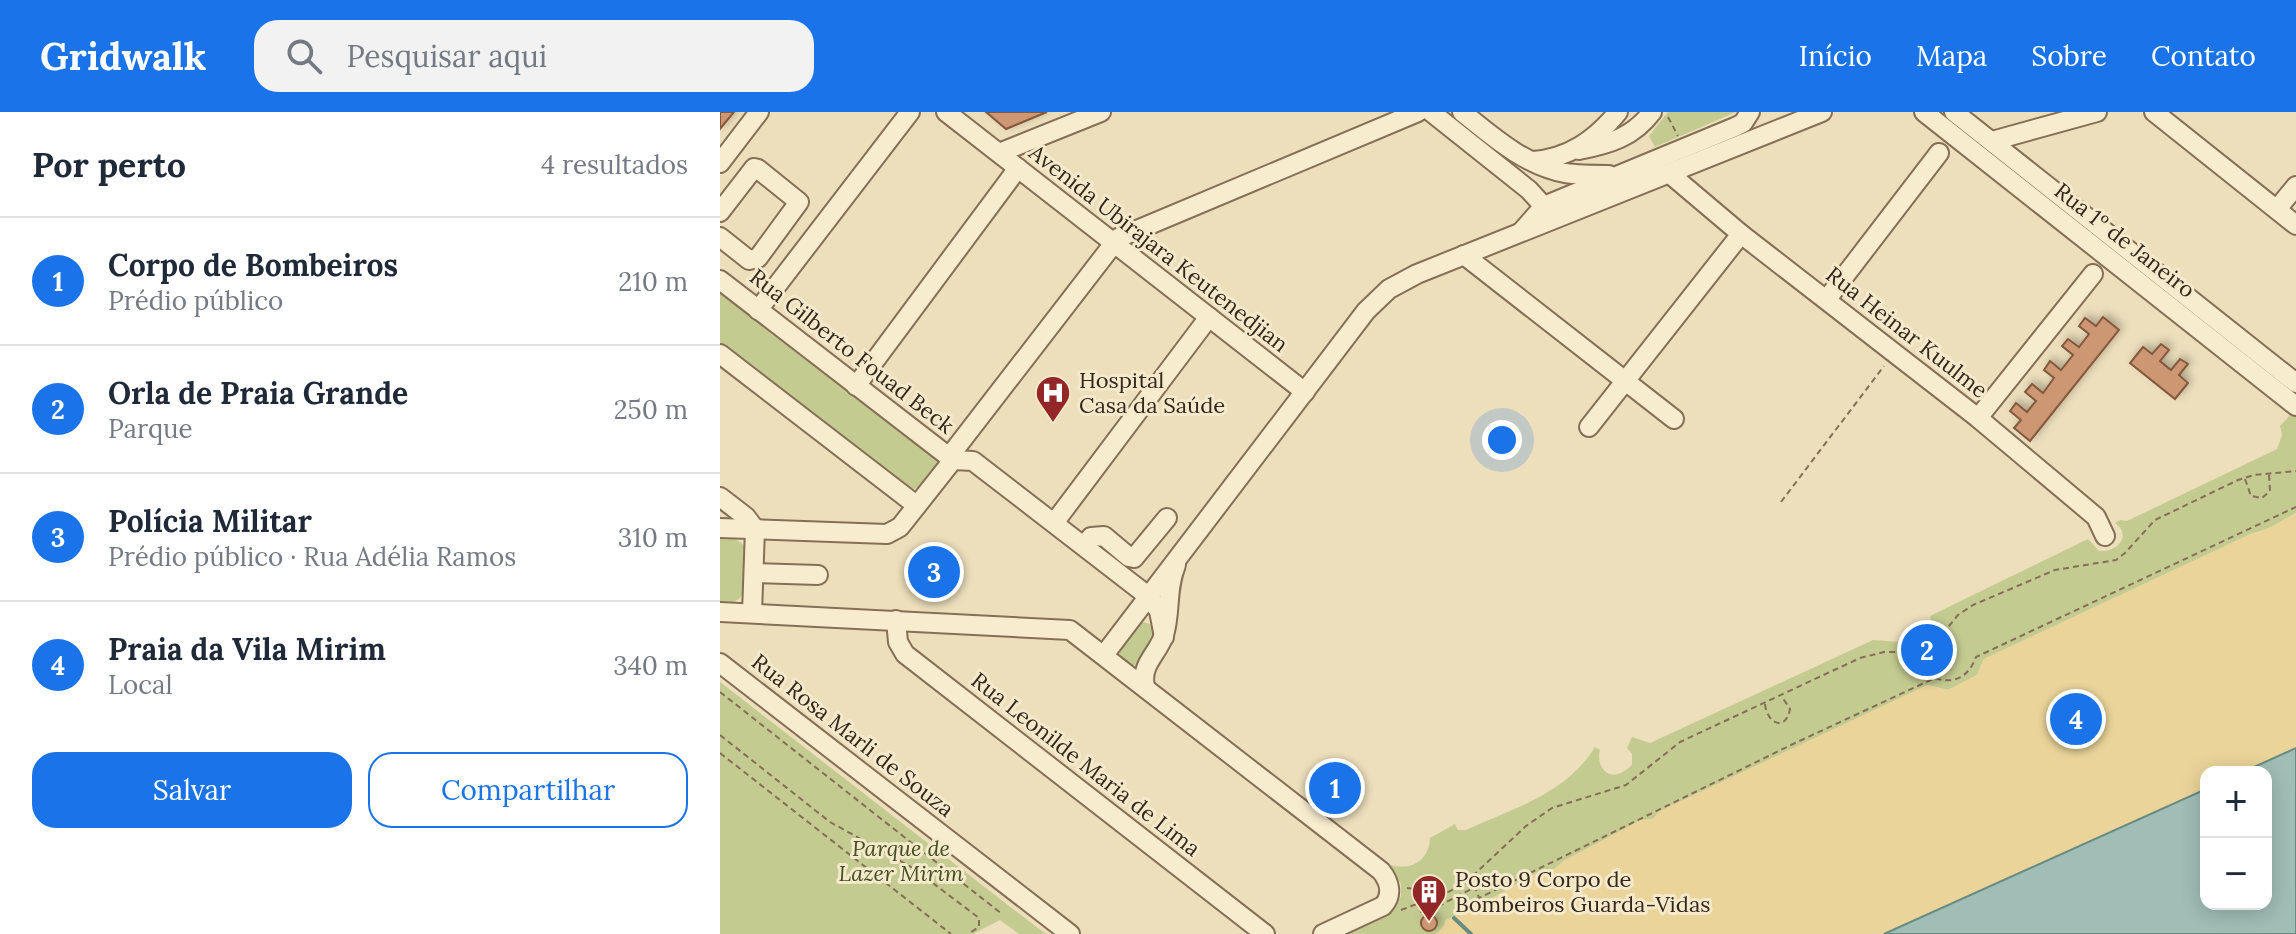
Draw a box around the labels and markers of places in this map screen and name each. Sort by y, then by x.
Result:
place label: Hospital Casa da Saúde [1079,366,1225,419]
hospital icon: Hospital Casa da Saúde [1034,374,1072,424]
pin: 3 [908,542,960,602]
pin: 2 [1901,620,1953,680]
pin: 4 [2050,689,2102,749]
pin: 1 [1309,758,1361,818]
place label: Posto 9 Corpo de Bombeiros Guarda-Vidas [1455,865,1710,918]
building icon: Posto 9 Corpo de Bombeiros Guarda-Vidas [1410,873,1448,923]

